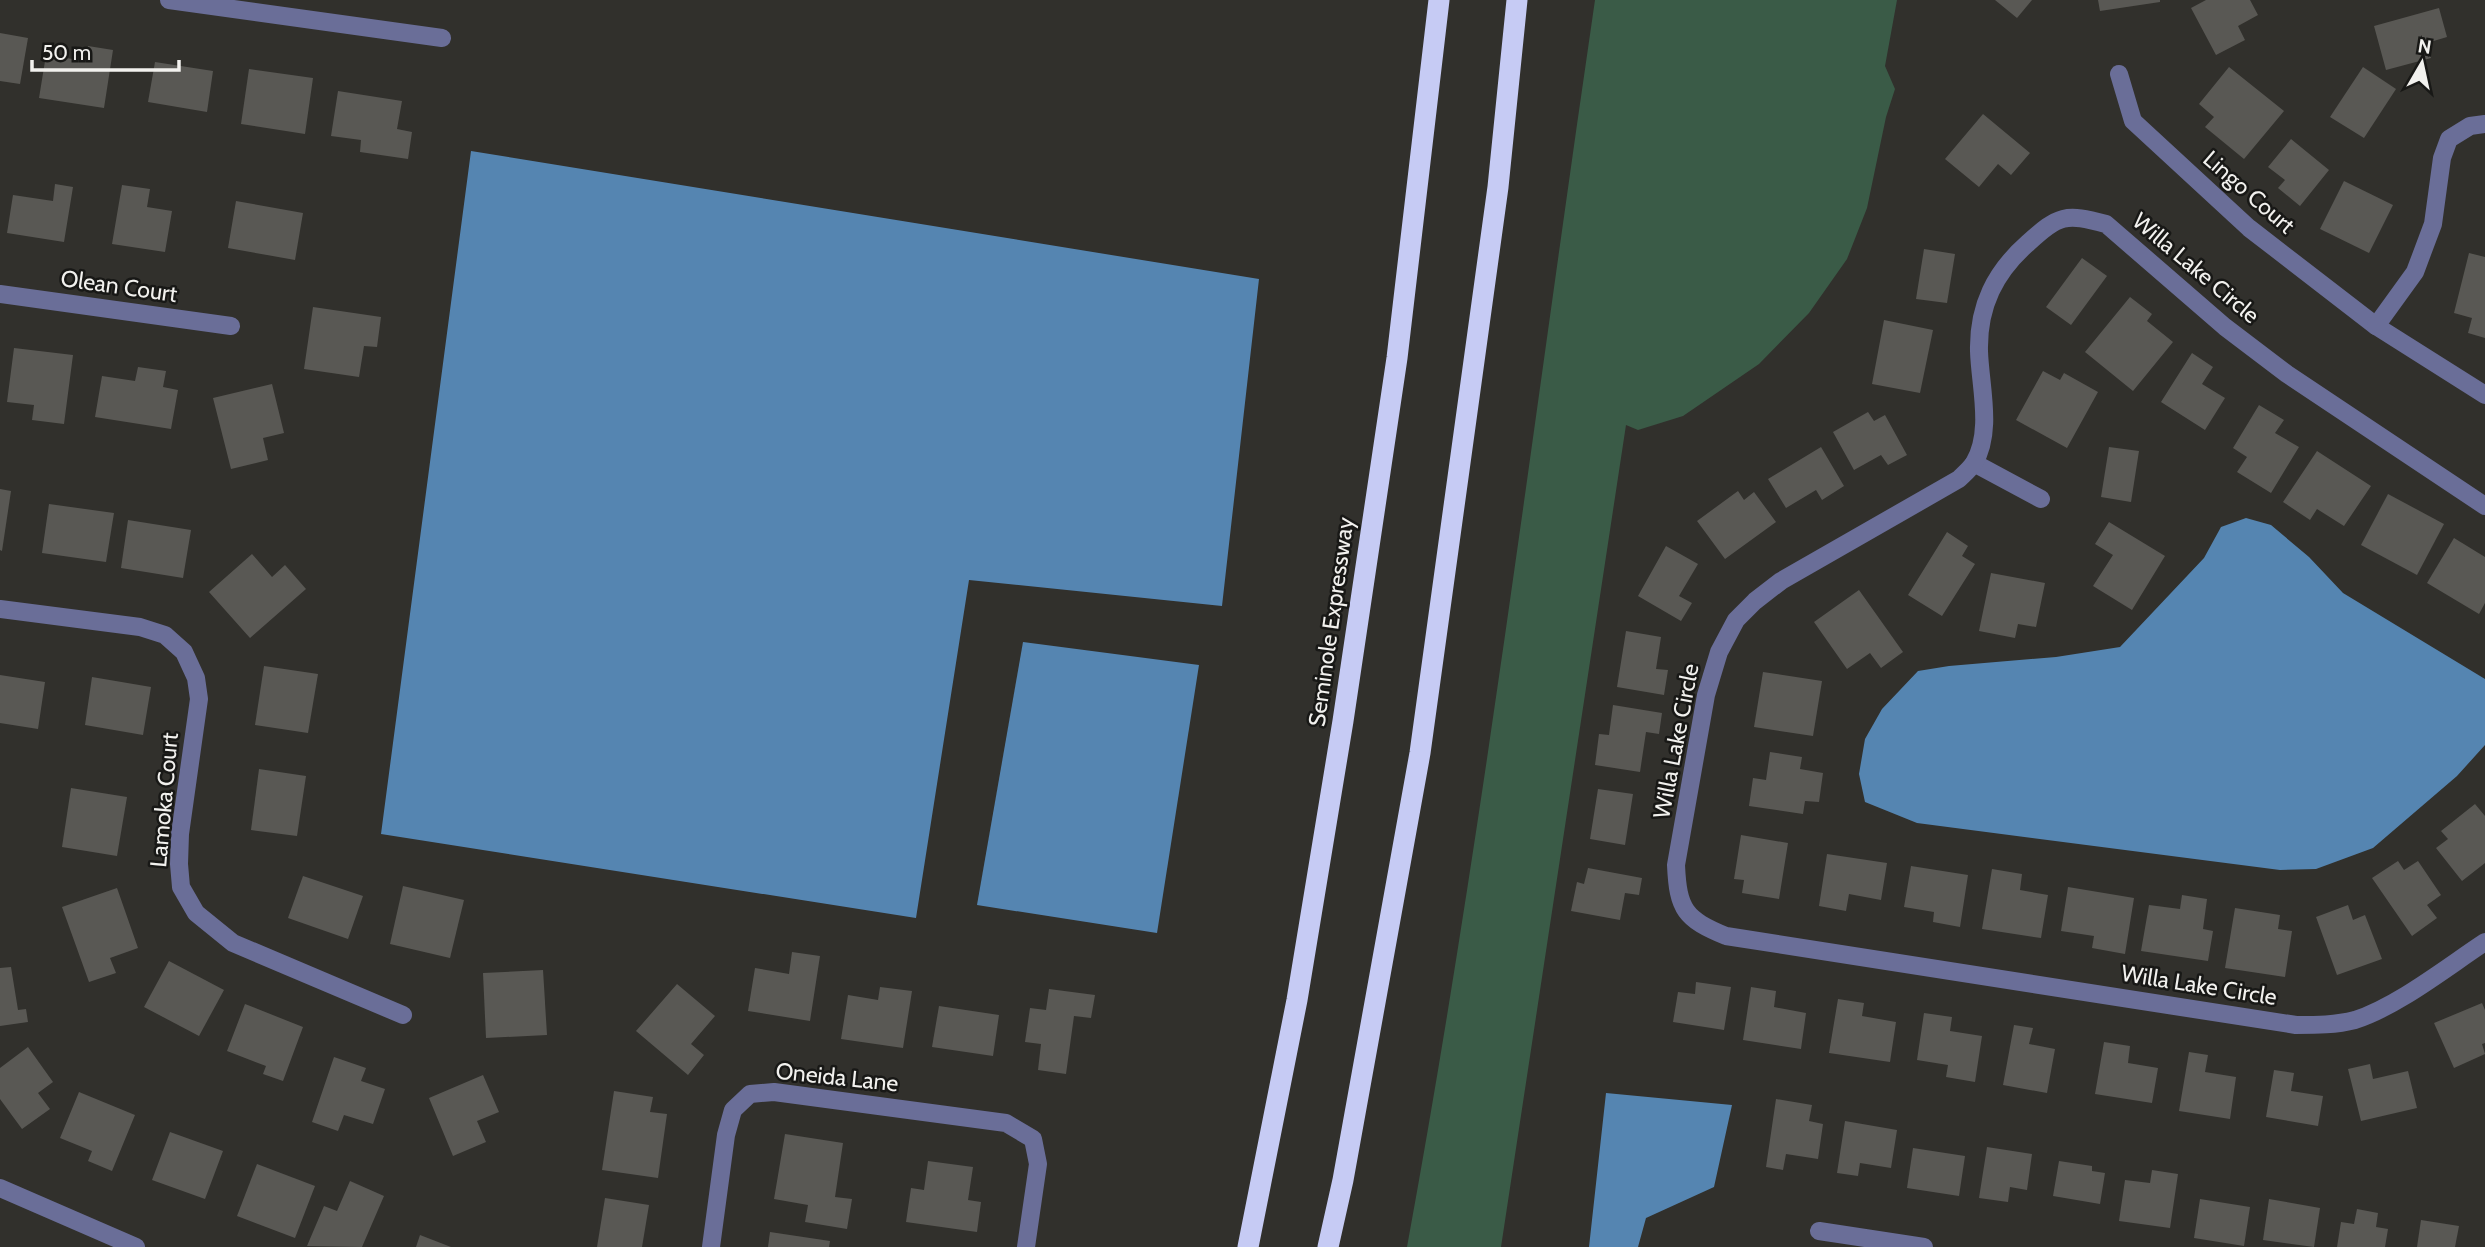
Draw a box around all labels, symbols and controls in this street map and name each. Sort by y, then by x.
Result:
scale bar [32,28,178,72]
north arrow [2387,28,2457,98]
text: N [2416,34,2433,59]
text: 50 m [42,40,91,65]
street label: Lingo Court [2198,145,2301,239]
street label: Willa Lake Circle [2127,207,2265,329]
street label: Olean Court [59,264,179,308]
street label: Seminole Expressway [1302,515,1360,728]
street label: Willa Lake Circle [1647,661,1705,821]
street label: Lamoka Court [144,731,184,869]
street label: Willa Lake Circle [2119,959,2279,1011]
street label: Oneida Lane [774,1057,900,1097]

